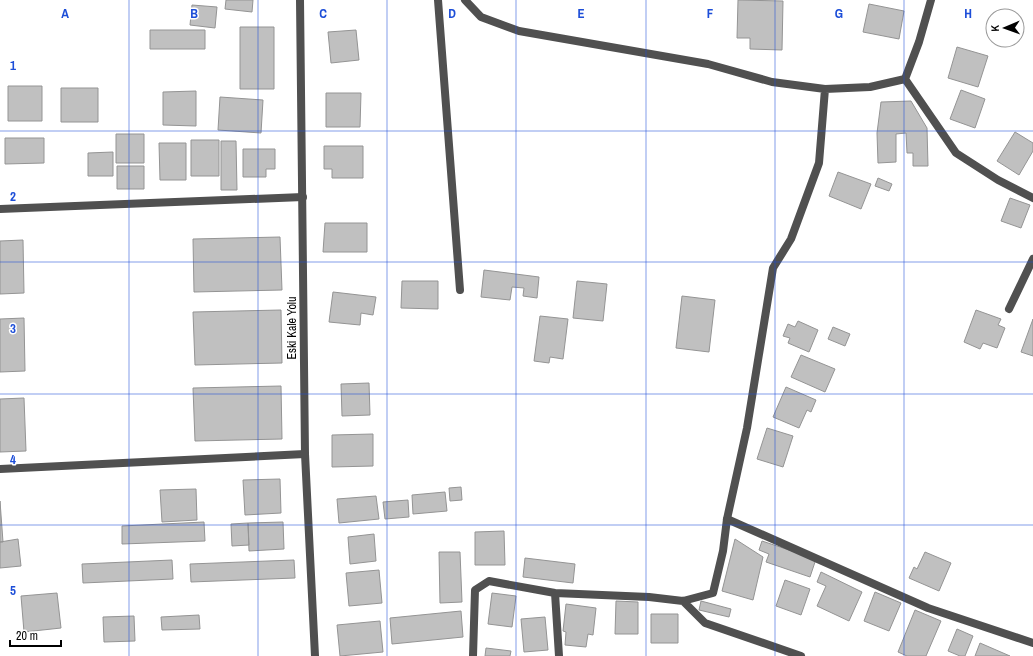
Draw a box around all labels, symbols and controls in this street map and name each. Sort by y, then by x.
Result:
text: A [61,5,69,22]
text: B [190,5,198,22]
text: C [319,5,327,22]
text: D [448,5,456,22]
text: E [577,5,585,22]
text: F [707,5,714,22]
text: G [835,5,843,22]
text: H [964,5,972,22]
north arrow [985,8,1025,48]
text: K [988,24,1002,32]
text: 1 [10,57,16,74]
text: 2 [10,188,16,205]
street label: Eski Kale Yolu [284,296,300,360]
text: 3 [10,320,16,337]
text: 4 [10,451,16,468]
text: 5 [10,582,16,599]
scale bar [10,622,61,648]
text: 20 m [16,628,38,644]

